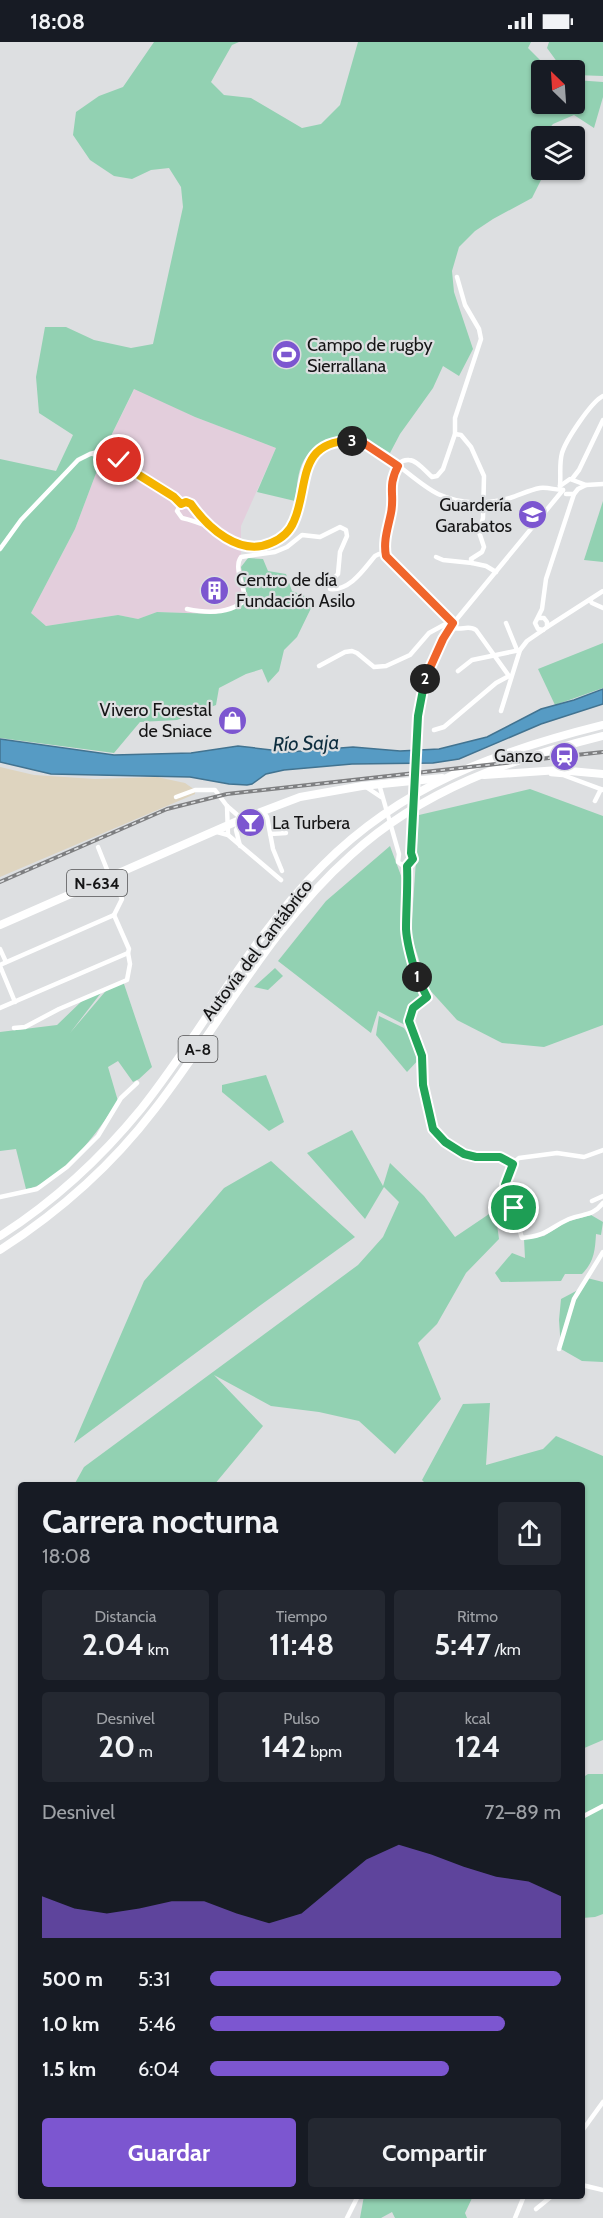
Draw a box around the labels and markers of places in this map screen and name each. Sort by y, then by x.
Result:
place label: Campo de rugby Sierrallana [307,334,433,377]
sports icon: Campo de rugby Sierrallana [270,339,302,371]
pin: 3 [337,426,367,456]
pin [93,434,144,485]
place label: Guardería Garabatos [435,494,512,537]
school or university icon: Guardería Garabatos [517,499,549,531]
place label: Centro de día Fundación Asilo [236,569,355,612]
building icon: Centro de día Fundación Asilo [199,574,231,606]
pin: 2 [410,664,440,694]
place label: Vivero Forestal de Sniace [99,699,213,742]
shop icon: Vivero Forestal de Sniace [217,704,249,736]
station icon: Ganzo [548,740,580,772]
place label: Ganzo [494,745,543,767]
bar icon: La Turbera [235,807,267,839]
place label: La Turbera [272,812,351,834]
pin: 1 [402,962,432,992]
pin [488,1182,539,1233]

